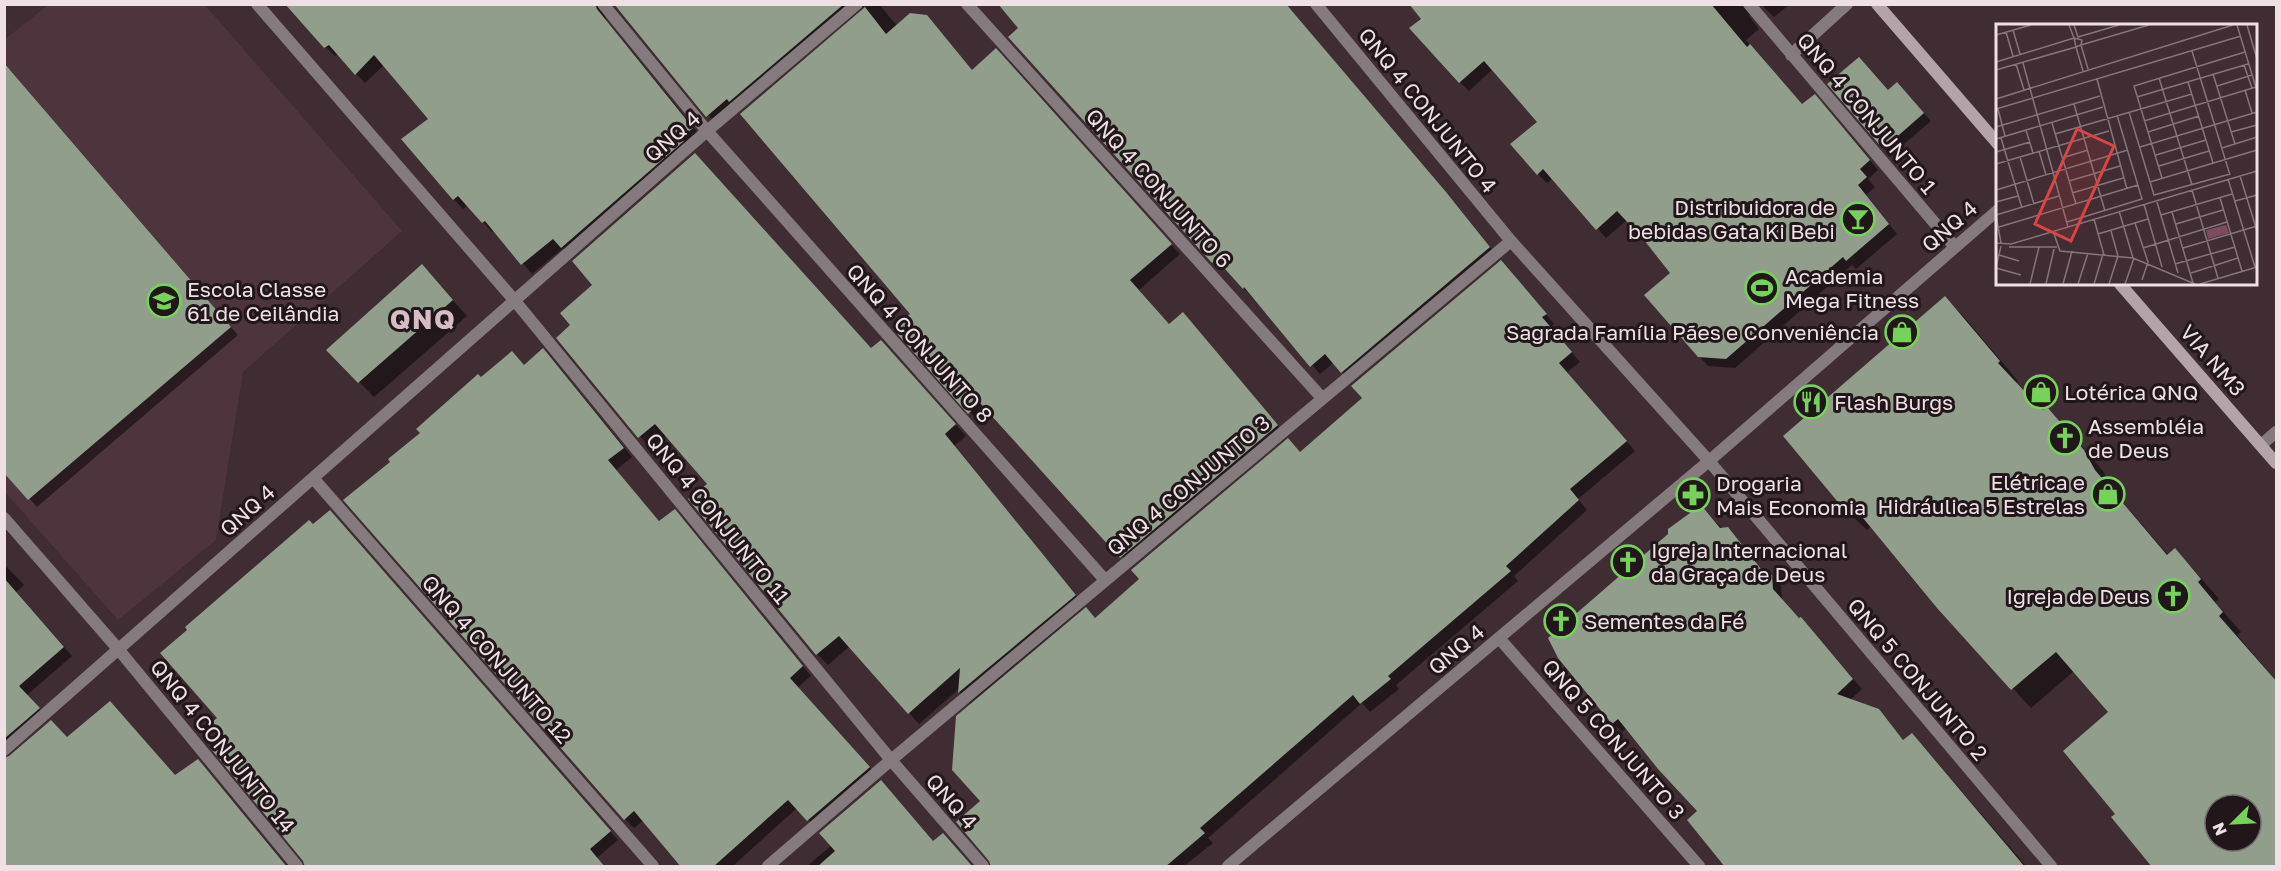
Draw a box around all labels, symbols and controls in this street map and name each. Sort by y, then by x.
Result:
street label: QNQ 4 CONJUNTO 4 [1353,22,1503,198]
inset map [1996,24,2257,285]
street label: QNQ 4 CONJUNTO 1 [1792,27,1942,199]
street label: QNQ 4 CONJUNTO 6 [1081,103,1237,273]
street label: QNQ 4 [639,105,705,167]
place label: Distribuidora de bebidas Gata Ki Bebi [1628,194,1835,244]
street label: QNQ 4 [1916,195,1982,257]
bar icon: Distribuidora de bebidas Gata Ki Bebi [1840,201,1876,237]
street label: QNQ 4 CONJUNTO 8 [842,258,998,428]
place label: Academia Mega Fitness [1785,263,1919,313]
sports icon: Academia Mega Fitness [1744,270,1780,306]
place label: Escola Classe 61 de Ceilândia [187,276,339,326]
school or university icon: Escola Classe 61 de Ceilândia [146,283,182,319]
district label: QNQ [390,303,456,335]
shop icon: Sagrada Família Pães e Conveniência [1884,314,1920,350]
place label: Sagrada Família Pães e Conveniência [1506,319,1879,345]
street label: VIA NM3 [2175,319,2251,401]
shop icon: Lotérica QNQ [2023,374,2059,410]
place label: Lotérica QNQ [2064,379,2198,405]
restaurant icon: Flash Burgs [1793,384,1829,420]
place label: Flash Burgs [1834,389,1953,415]
street label: QNQ 4 CONJUNTO 3 [1101,409,1275,561]
place label: Assembléia de Deus [2088,413,2204,463]
church icon: Assembléia de Deus [2047,420,2083,456]
street label: QNQ 4 CONJUNTO 11 [641,427,795,609]
place label: Elétrica e Hidráulica 5 Estrelas [1877,469,2085,519]
place label: Drogaria Mais Economia [1716,470,1866,520]
shop icon: Elétrica e Hidráulica 5 Estrelas [2090,476,2126,512]
pharmacy icon: Drogaria Mais Economia [1675,477,1711,513]
street label: QNQ 4 [214,479,280,541]
place label: Igreja Internacional da Graça de Deus [1651,537,1847,587]
church icon: Igreja Internacional da Graça de Deus [1610,544,1646,580]
street label: QNQ 4 CONJUNTO 12 [417,569,577,749]
church icon: Igreja de Deus [2155,578,2191,614]
place label: Igreja de Deus [2007,583,2150,609]
street label: QNQ 5 CONJUNTO 2 [1842,593,1994,765]
church icon: Sementes da Fé [1543,603,1579,639]
place label: Sementes da Fé [1584,608,1745,634]
street label: QNQ 4 [1423,618,1489,680]
street label: QNQ 5 CONJUNTO 3 [1537,653,1691,825]
street label: QNQ 4 CONJUNTO 14 [145,654,301,838]
street label: QNQ 4 [921,768,983,834]
north arrow [2203,793,2263,853]
text: N [2208,819,2231,839]

